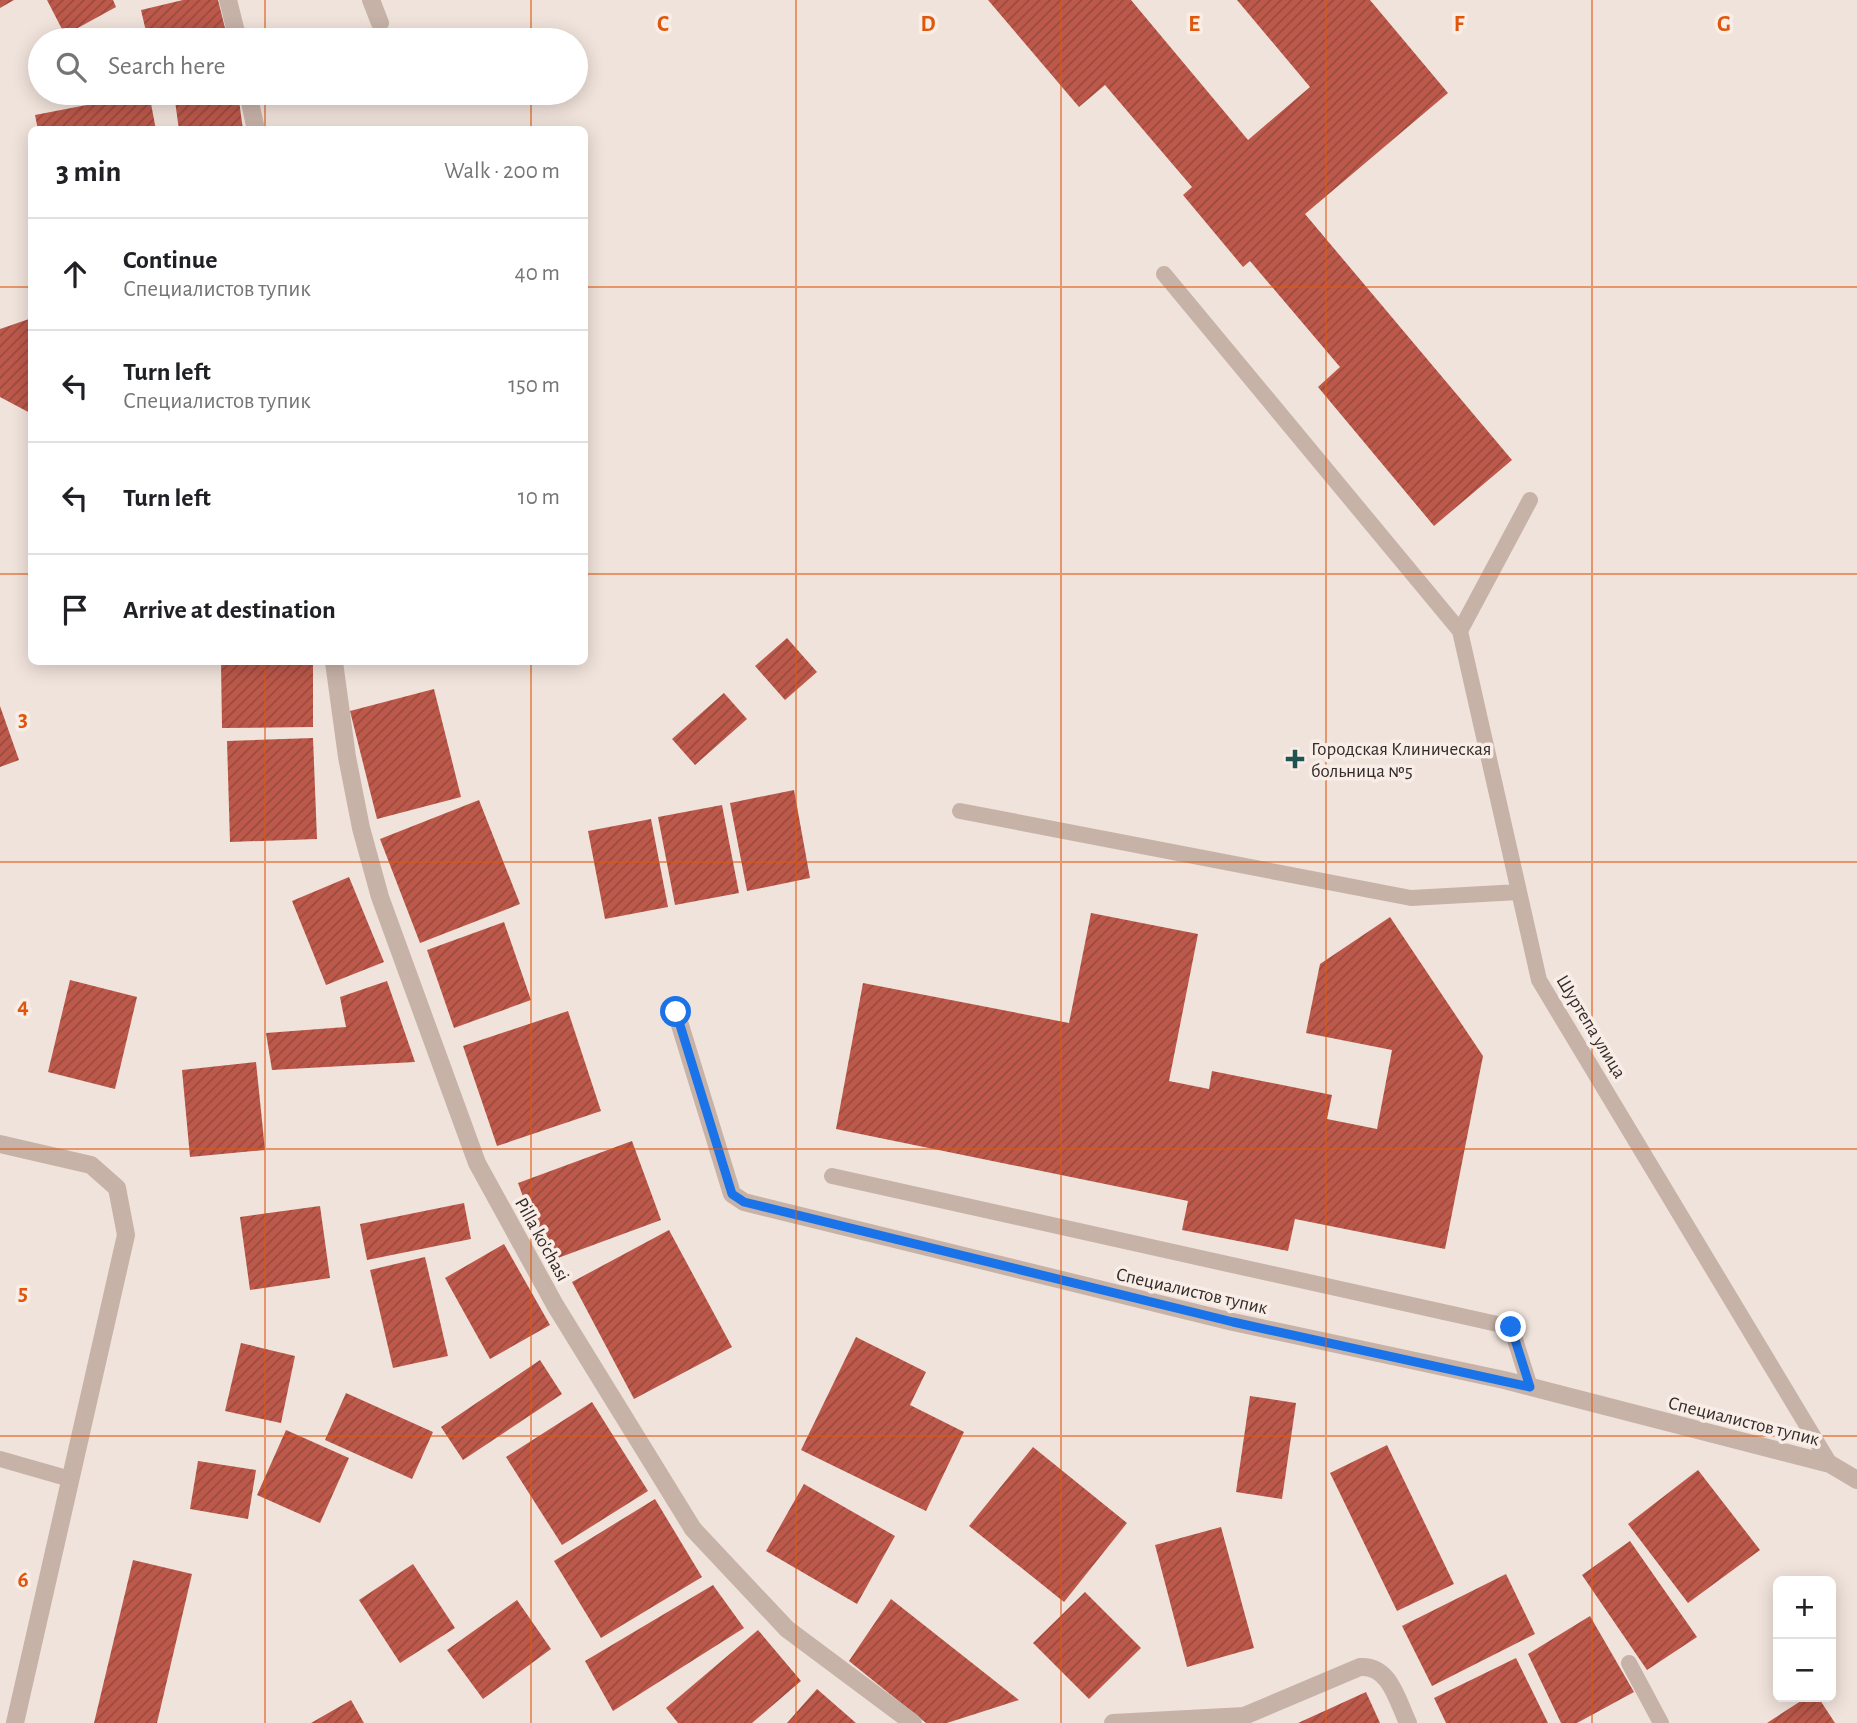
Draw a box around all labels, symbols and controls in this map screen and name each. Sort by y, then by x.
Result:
text: C [657,13,669,36]
text: D [920,13,936,36]
text: E [1188,13,1200,36]
text: F [1454,13,1465,36]
text: G [1717,13,1731,36]
search box [28,28,588,105]
icon: search [52,48,90,86]
text: Search here [108,53,226,79]
text: 3 min [56,157,121,187]
text: Walk · 200 m [444,160,560,183]
text: Continue [123,247,218,273]
icon: ahead [56,255,94,293]
text: 40 m [515,262,560,285]
text: Специалистов тупик [123,278,311,301]
text: Turn left [123,359,211,385]
icon: left [56,367,94,405]
text: 150 m [508,374,560,397]
text: Специалистов тупик [123,390,311,413]
icon: left [56,479,94,517]
text: Turn left [123,485,211,511]
text: 10 m [518,486,560,509]
icon: arrive [56,591,94,629]
text: Arrive at destination [123,597,336,623]
text: 3 [18,708,28,731]
place label: Городская Клиническая больница №5 [1311,740,1491,781]
marker: Городская Клиническая больница №5 [1285,749,1305,769]
street label: Шуртепа улица [1552,972,1629,1082]
text: 4 [17,995,29,1018]
route start [660,996,691,1027]
street label: Pilla ko'chasi [511,1195,572,1285]
street label: Специалистов тупик [1114,1265,1270,1318]
text: 5 [18,1282,28,1305]
route end [1495,1311,1526,1342]
street label: Специалистов тупик [1666,1393,1821,1449]
text: 6 [17,1569,29,1592]
map controls [1773,1576,1836,1702]
button: + [1773,1576,1836,1639]
button: − [1773,1639,1836,1702]

